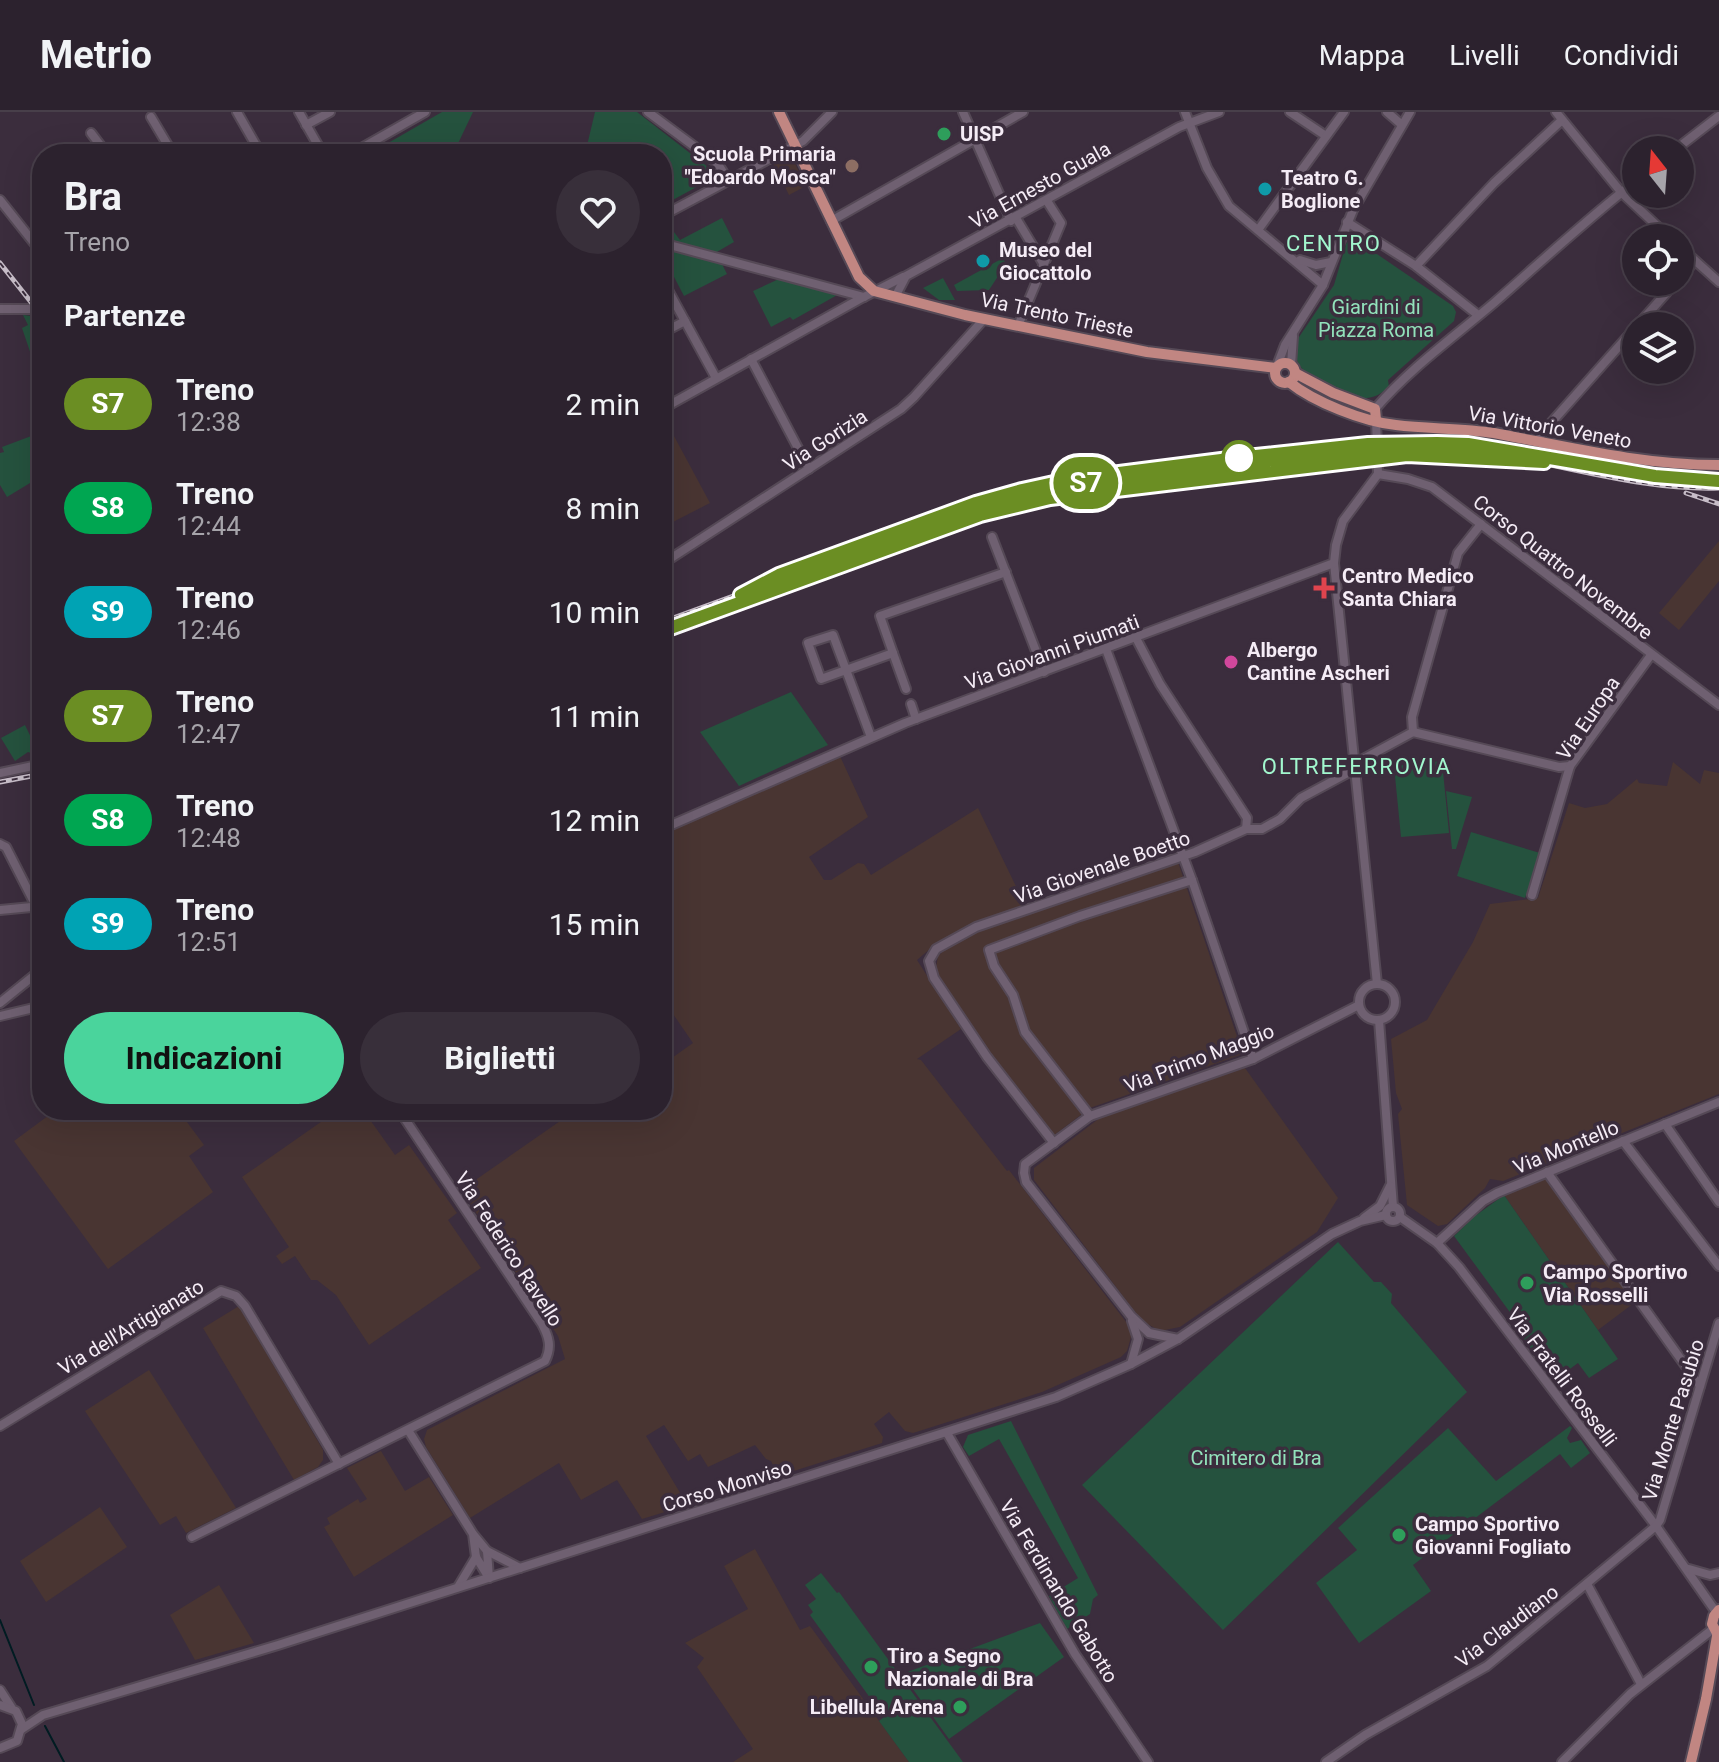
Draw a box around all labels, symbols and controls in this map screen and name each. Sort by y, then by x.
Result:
text: Metrio [40,33,152,77]
text: Mappa [1319,39,1405,72]
text: Livelli [1449,39,1520,72]
text: Condividi [1564,39,1679,72]
place label: UISP [960,122,1004,146]
marker: UISP [935,125,953,143]
street label: Via Ernesto Guala [965,136,1115,234]
north arrow [1622,136,1694,208]
map controls [1622,136,1694,384]
place label: Scuola Primaria "Edoardo Mosca" [684,142,836,189]
marker: Scuola Primaria "Edoardo Mosca" [843,157,861,175]
place label: Teatro G. Boglione [1281,166,1363,213]
button: heart [556,170,640,254]
text: Bra [64,175,122,219]
marker: Teatro G. Boglione [1256,180,1274,198]
button: locate [1622,224,1694,296]
text: Treno [64,227,130,257]
district label: CENTRO [1286,231,1382,256]
place label: Museo del Giocattolo [999,238,1092,285]
marker: Museo del Giocattolo [974,252,992,270]
street label: Via Trento Trieste [978,287,1136,343]
park label: Giardini di Piazza Roma [1318,295,1434,342]
text: Partenze [64,298,185,333]
button: layers [1622,312,1694,384]
text: Treno [176,372,254,407]
text: S7 [91,387,125,420]
text: 2 min [566,387,640,422]
street label: Via Vittorio Veneto [1466,401,1634,453]
street label: Via Gorizia [778,404,872,476]
text: 12:38 [176,407,241,437]
unlabelled marker [1222,441,1256,475]
line badge: S7 [1050,457,1122,509]
text: S7 [1069,466,1103,499]
text: Treno [176,476,254,511]
street label: Corso Quattro Novembre [1468,489,1658,645]
text: S8 [91,491,125,524]
text: 8 min [566,491,640,526]
text: 12:44 [176,511,241,541]
place label: Centro Medico Santa Chiara [1342,564,1474,611]
marker: Centro Medico Santa Chiara [1313,577,1335,599]
text: Treno [176,580,254,615]
text: S9 [91,595,125,628]
text: 10 min [549,595,640,630]
street label: Via Giovanni Piumati [962,609,1142,695]
text: 12:46 [176,615,241,645]
place label: Albergo Cantine Ascheri [1247,638,1390,685]
marker: Albergo Cantine Ascheri [1222,653,1240,671]
street label: Via Europa [1551,672,1625,764]
text: Treno [176,684,254,719]
text: S7 [91,699,125,732]
text: 11 min [549,699,640,734]
text: 12:47 [176,719,241,749]
district label: OLTREFERROVIA [1262,754,1452,779]
text: Treno [176,788,254,823]
text: S8 [91,803,125,836]
text: 12 min [549,803,640,838]
text: 12:48 [176,823,241,853]
street label: Via Giovenale Boetto [1011,826,1193,908]
text: Treno [176,892,254,927]
text: S9 [91,907,125,940]
text: 15 min [549,907,640,942]
text: 12:51 [176,927,241,957]
button: Indicazioni [64,1012,344,1104]
button: Biglietti [360,1012,640,1104]
street label: Via Primo Maggio [1121,1018,1277,1098]
street label: Via Montello [1510,1115,1622,1179]
street label: Via Federico Ravello [450,1167,568,1331]
place label: Campo Sportivo Via Rosselli [1543,1260,1688,1307]
street label: Via dell'Artigianato [54,1274,208,1380]
marker: Campo Sportivo Via Rosselli [1518,1274,1536,1292]
street label: Via Fratelli Rosselli [1502,1303,1622,1451]
street label: Via Monte Pasubio [1637,1336,1709,1504]
park label: Cimitero di Bra [1190,1446,1322,1470]
street label: Corso Monviso [659,1455,795,1517]
street label: Via Ferdinando Gabotto [995,1495,1123,1687]
place label: Campo Sportivo Giovanni Fogliato [1415,1512,1571,1559]
marker: Campo Sportivo Giovanni Fogliato [1390,1526,1408,1544]
street label: Via Claudiano [1451,1579,1563,1673]
place label: Tiro a Segno Nazionale di Bra [887,1644,1034,1691]
marker: Tiro a Segno Nazionale di Bra [862,1658,880,1676]
place label: Libellula Arena [810,1695,944,1719]
marker: Libellula Arena [951,1698,969,1716]

